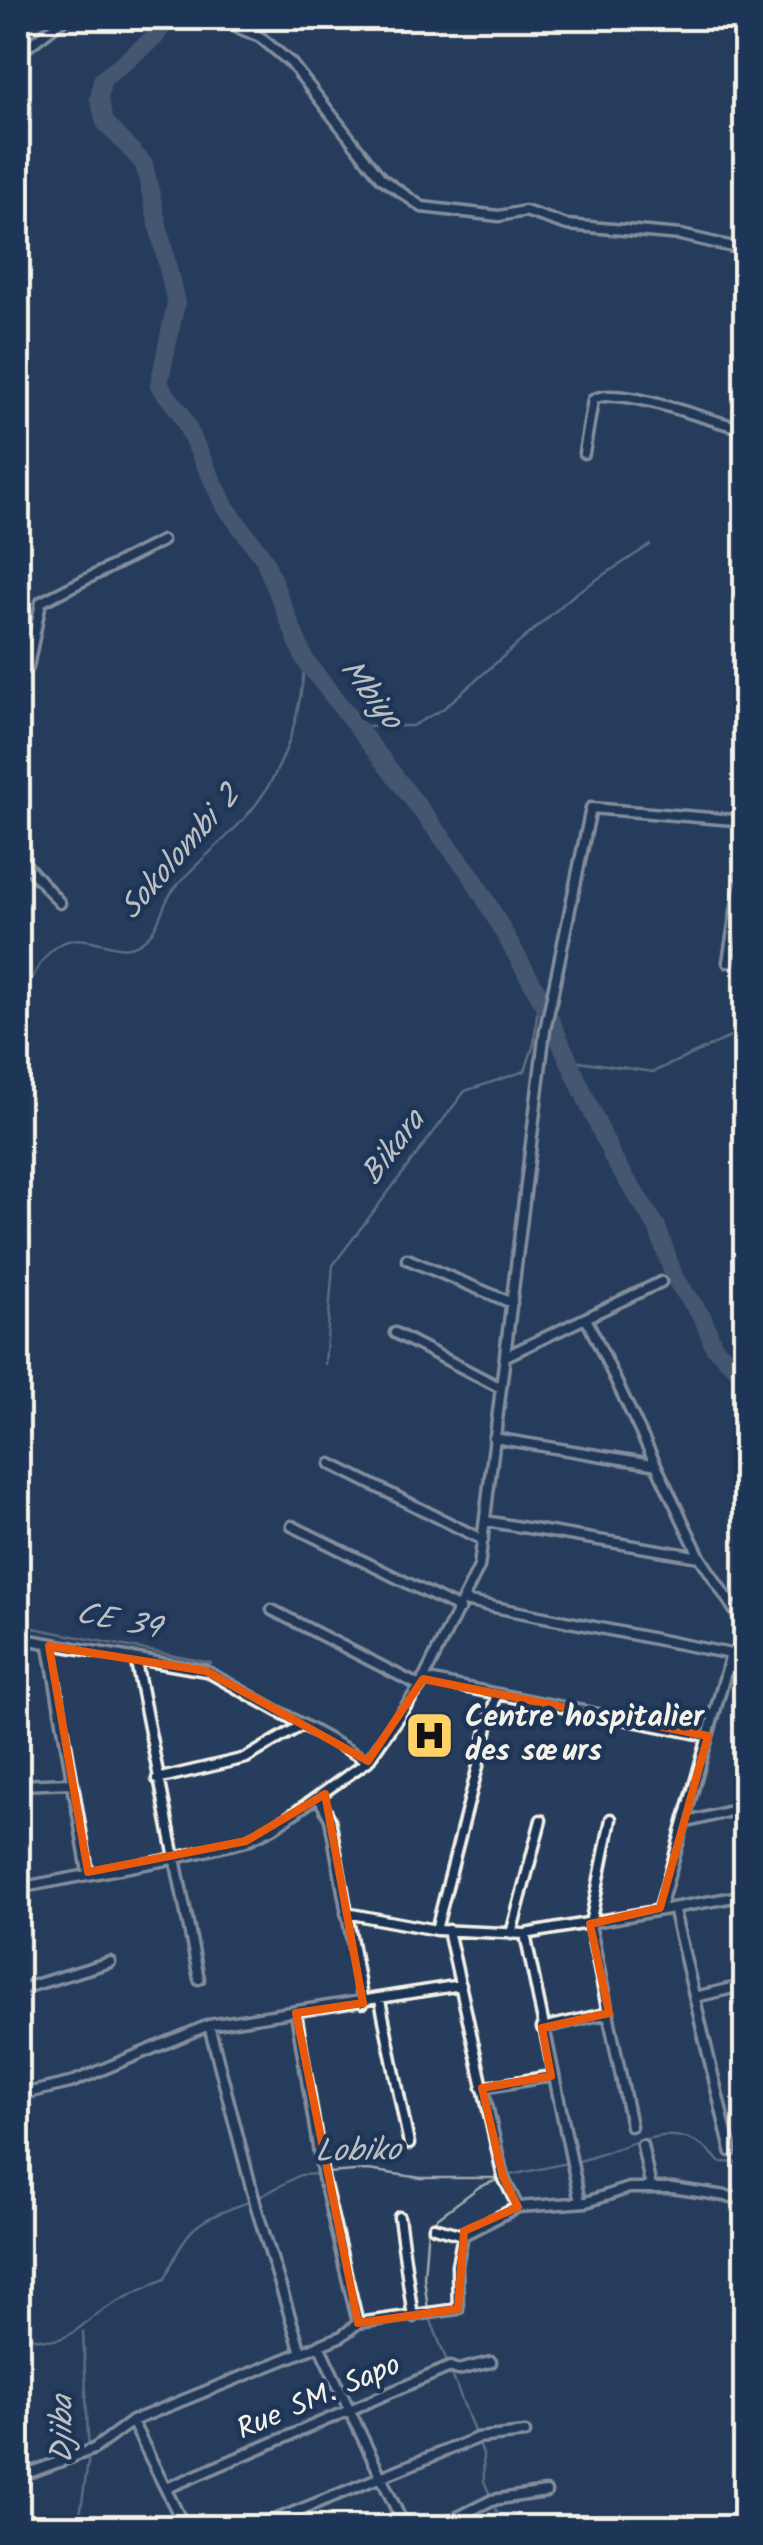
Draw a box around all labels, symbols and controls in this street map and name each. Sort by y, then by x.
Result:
water label: Mbiyo [326,648,416,744]
water label: Sokolombi 2 [108,772,256,932]
water label: Bikara [348,1098,441,1197]
water label: CE 39 [72,1589,169,1656]
place label: Centre hospitalier des sœurs [465,1694,705,1776]
hospital icon: Centre hospitalier des sœurs [404,1709,456,1761]
water label: Lobiko [315,2126,404,2178]
street label: Rue SM. Sapo [229,2342,409,2454]
water label: Djiba [38,2393,89,2463]

